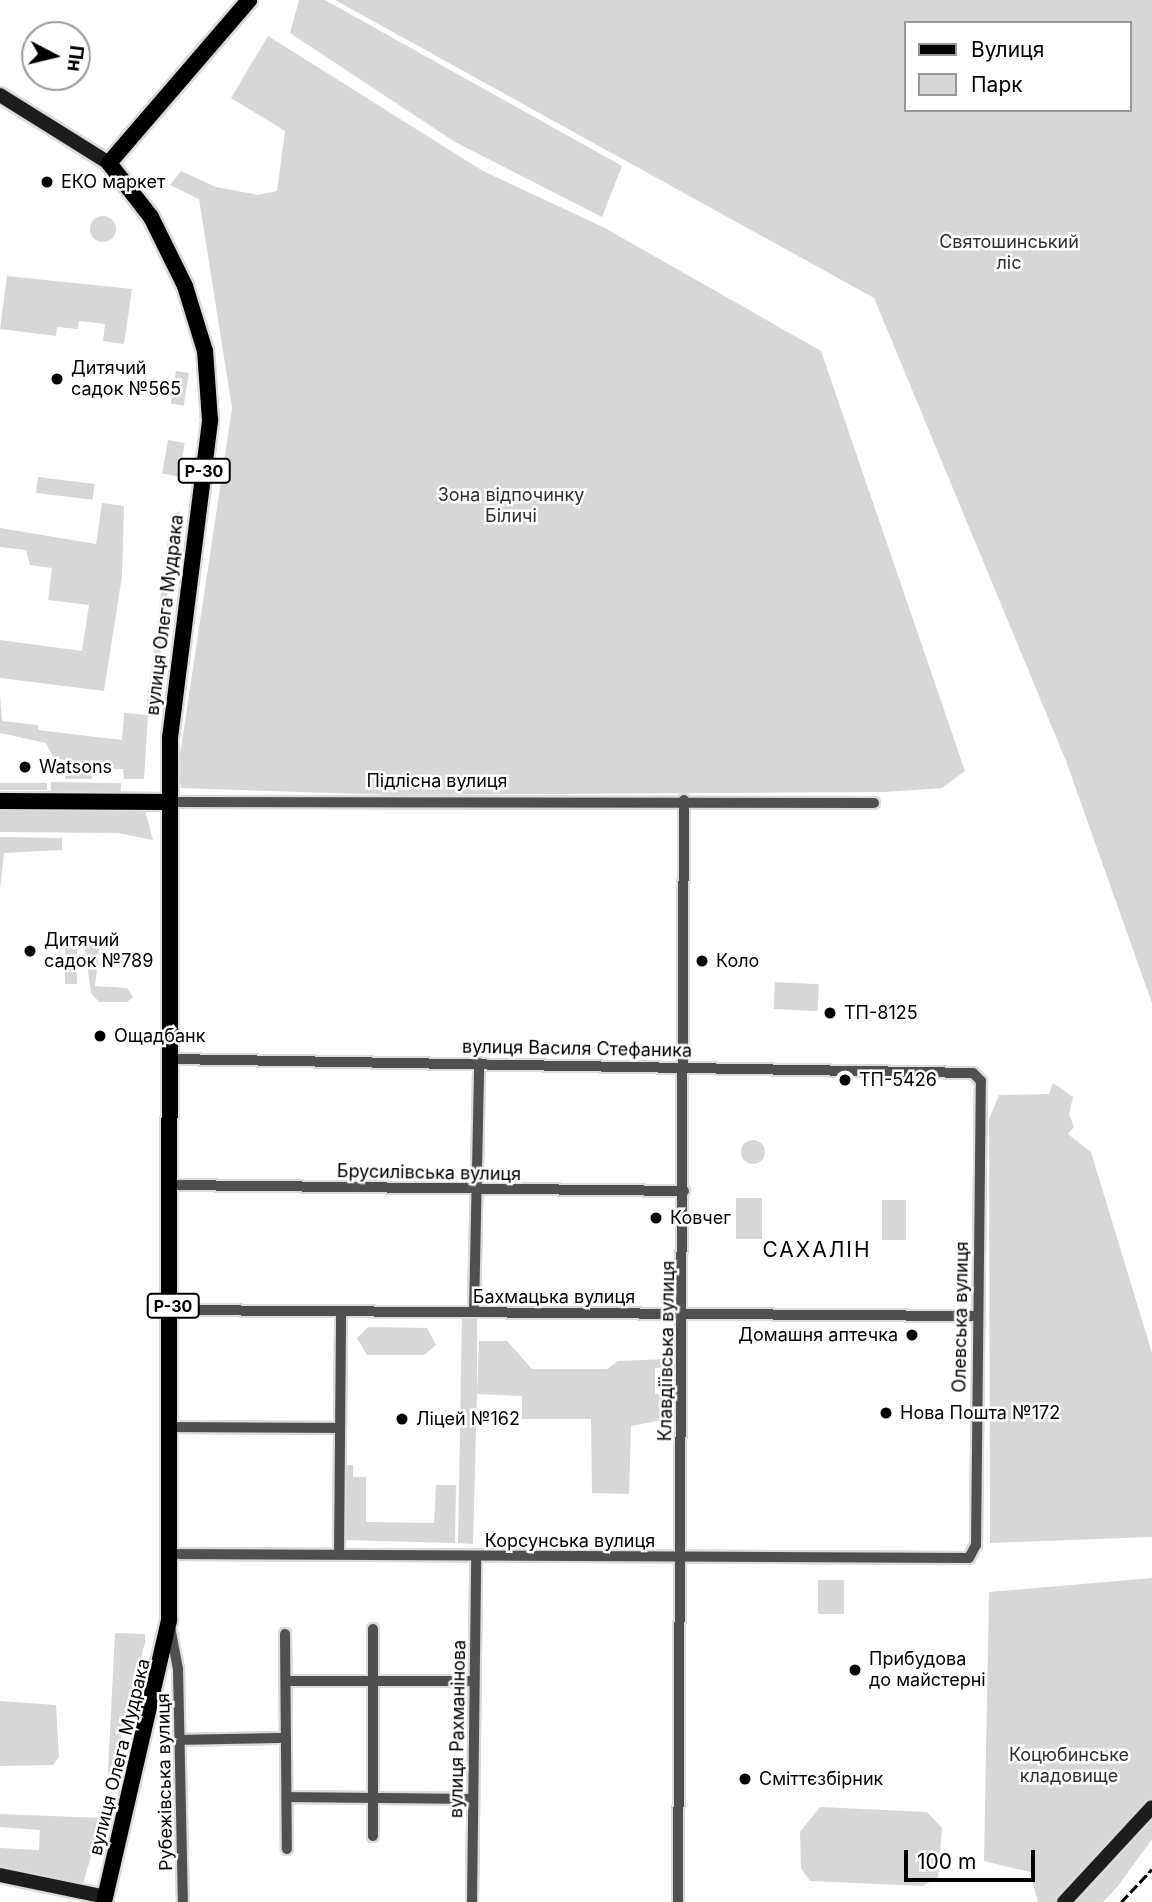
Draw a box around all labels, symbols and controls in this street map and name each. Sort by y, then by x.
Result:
north arrow [21,21,91,91]
legend [904,21,1131,112]
text: Вулиця [971,37,1044,62]
text: Пн [62,44,88,73]
text: Парк [971,72,1023,97]
place label: ЕКО маркет [61,171,165,193]
marker: ЕКО маркет [39,174,55,190]
park label: Святошинський ліс [939,232,1079,274]
place label: Дитячий садок №565 [71,358,181,400]
marker: Дитячий садок №565 [49,371,65,387]
road number: Р-30 [176,458,232,484]
park label: Зона відпочинку Біличі [438,485,584,528]
street label: вулиця Олега Мудрака [142,513,188,717]
place label: Watsons [39,756,112,778]
marker: Watsons [17,759,33,775]
street label: Підлісна вулиця [366,770,508,792]
place label: Дитячий садок №789 [44,930,153,972]
marker: Дитячий садок №789 [22,943,38,959]
place label: Коло [716,950,759,972]
marker: Коло [694,953,710,969]
place label: ТП-8125 [844,1002,918,1024]
marker: ТП-8125 [822,1005,838,1021]
place label: Ощадбанк [114,1025,205,1047]
marker: Ощадбанк [92,1028,108,1044]
street label: вулиця Василя Стефаника [462,1036,692,1062]
place label: ТП-5426 [859,1069,937,1091]
marker: ТП-5426 [837,1072,853,1088]
street label: Брусилівська вулиця [337,1161,521,1185]
place label: Ковчег [670,1207,731,1229]
marker: Ковчег [648,1210,664,1226]
district label: САХАЛІН [763,1237,871,1263]
street label: Олевська вулиця [949,1241,973,1393]
street label: Клавдіївська вулиця [655,1260,679,1442]
street label: Бахмацька вулиця [473,1286,635,1308]
road number: Р-30 [145,1294,201,1318]
place label: Домашня аптечка [738,1324,898,1346]
marker: Домашня аптечка [904,1327,920,1343]
place label: Нова Пошта №172 [900,1402,1060,1424]
marker: Нова Пошта №172 [878,1405,894,1421]
place label: Ліцей №162 [416,1408,520,1430]
marker: Ліцей №162 [394,1411,410,1427]
street label: Корсунська вулиця [485,1530,655,1552]
street label: вулиця Рахманінова [446,1640,470,1818]
place label: Прибудова до майстерні [869,1649,986,1692]
street label: вулиця Олега Мудрака [85,1656,155,1858]
marker: Прибудова до майстерні [847,1662,863,1678]
street label: Рубежівська вулиця [153,1693,177,1871]
park label: Коцюбинське кладовище [1009,1745,1129,1788]
place label: Сміттєзбірник [759,1768,883,1790]
marker: Сміттєзбірник [737,1771,753,1787]
scale bar [907,1836,1038,1880]
text: 100 m [917,1849,976,1874]

